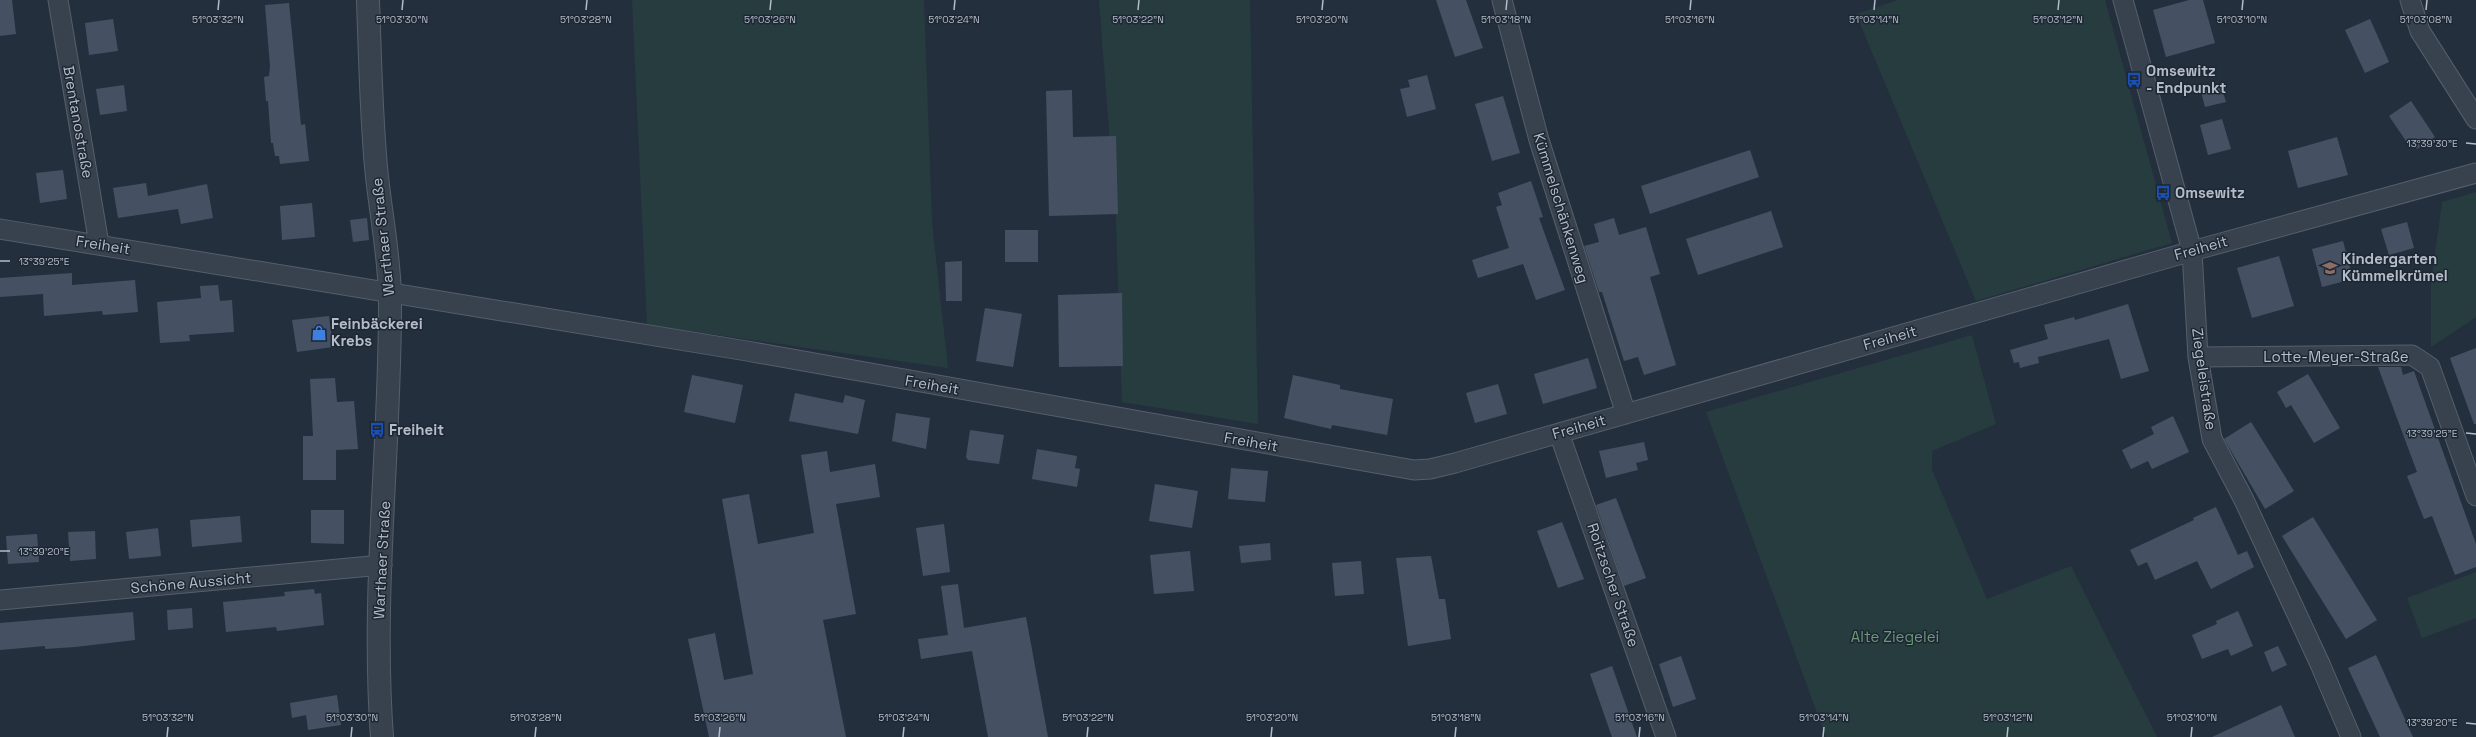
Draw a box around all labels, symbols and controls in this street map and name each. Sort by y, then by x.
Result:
text: 51°03'32"N [192,13,244,26]
text: 51°03'30"N [376,13,428,26]
text: 51°03'28"N [560,13,612,26]
text: 51°03'26"N [744,13,796,26]
text: 51°03'24"N [928,13,980,26]
text: 51°03'22"N [1112,13,1164,26]
text: 51°03'20"N [1296,13,1348,26]
text: 51°03'18"N [1481,13,1531,26]
text: 51°03'16"N [1665,13,1715,26]
text: 51°03'14"N [1849,13,1899,26]
text: 51°03'12"N [2033,13,2083,26]
text: 51°03'10"N [2217,13,2267,26]
text: 51°03'08"N [2400,13,2452,26]
place label: Omsewitz - Endpunkt [2146,61,2227,97]
street label: Brentanostraße [59,64,98,180]
bus stop icon: Omsewitz - Endpunkt [2125,71,2143,89]
street label: Kümmelschänkenweg [1530,130,1593,285]
text: 13°39'30"E [2406,137,2458,150]
street label: Warthaer Straße [367,177,398,297]
place label: Omsewitz [2175,183,2245,202]
bus stop icon: Omsewitz [2154,184,2172,202]
street label: Freiheit [75,231,132,258]
street label: Freiheit [2172,231,2230,264]
place label: Kindergarten Kümmelkrümel [2342,249,2448,285]
text: 13°39'25"E [19,255,70,268]
school or university icon: Kindergarten Kümmelkrümel [2321,259,2339,277]
place label: Feinbäckerei Krebs [331,314,423,350]
street label: Freiheit [1861,321,1919,354]
shop icon: Feinbäckerei Krebs [310,324,328,342]
street label: Ziegeleistraße [2188,327,2221,431]
street label: Lotte-Meyer-Straße [2263,347,2409,366]
street label: Freiheit [904,370,961,399]
street label: Freiheit [1550,410,1608,443]
place label: Freiheit [389,420,444,439]
bus stop icon: Freiheit [368,421,386,439]
street label: Freiheit [1223,427,1280,456]
text: 13°39'25"E [2407,427,2458,440]
street label: Warthaer Straße [369,500,394,620]
street label: Roitzscher Straße [1583,520,1644,649]
text: 13°39'20"E [18,545,70,558]
street label: Schöne Aussicht [130,568,252,597]
park label: Alte Ziegelei [1851,627,1939,646]
text: 51°03'32"N [142,711,194,724]
text: 51°03'30"N [326,711,378,724]
text: 51°03'28"N [510,711,562,724]
text: 51°03'26"N [694,711,746,724]
text: 51°03'24"N [878,711,930,724]
text: 51°03'22"N [1062,711,1114,724]
text: 51°03'20"N [1246,711,1298,724]
text: 51°03'18"N [1431,711,1481,724]
text: 51°03'16"N [1615,711,1665,724]
text: 51°03'14"N [1799,711,1849,724]
text: 51°03'12"N [1983,711,2033,724]
text: 51°03'10"N [2167,711,2217,724]
text: 13°39'20"E [2406,716,2458,729]

